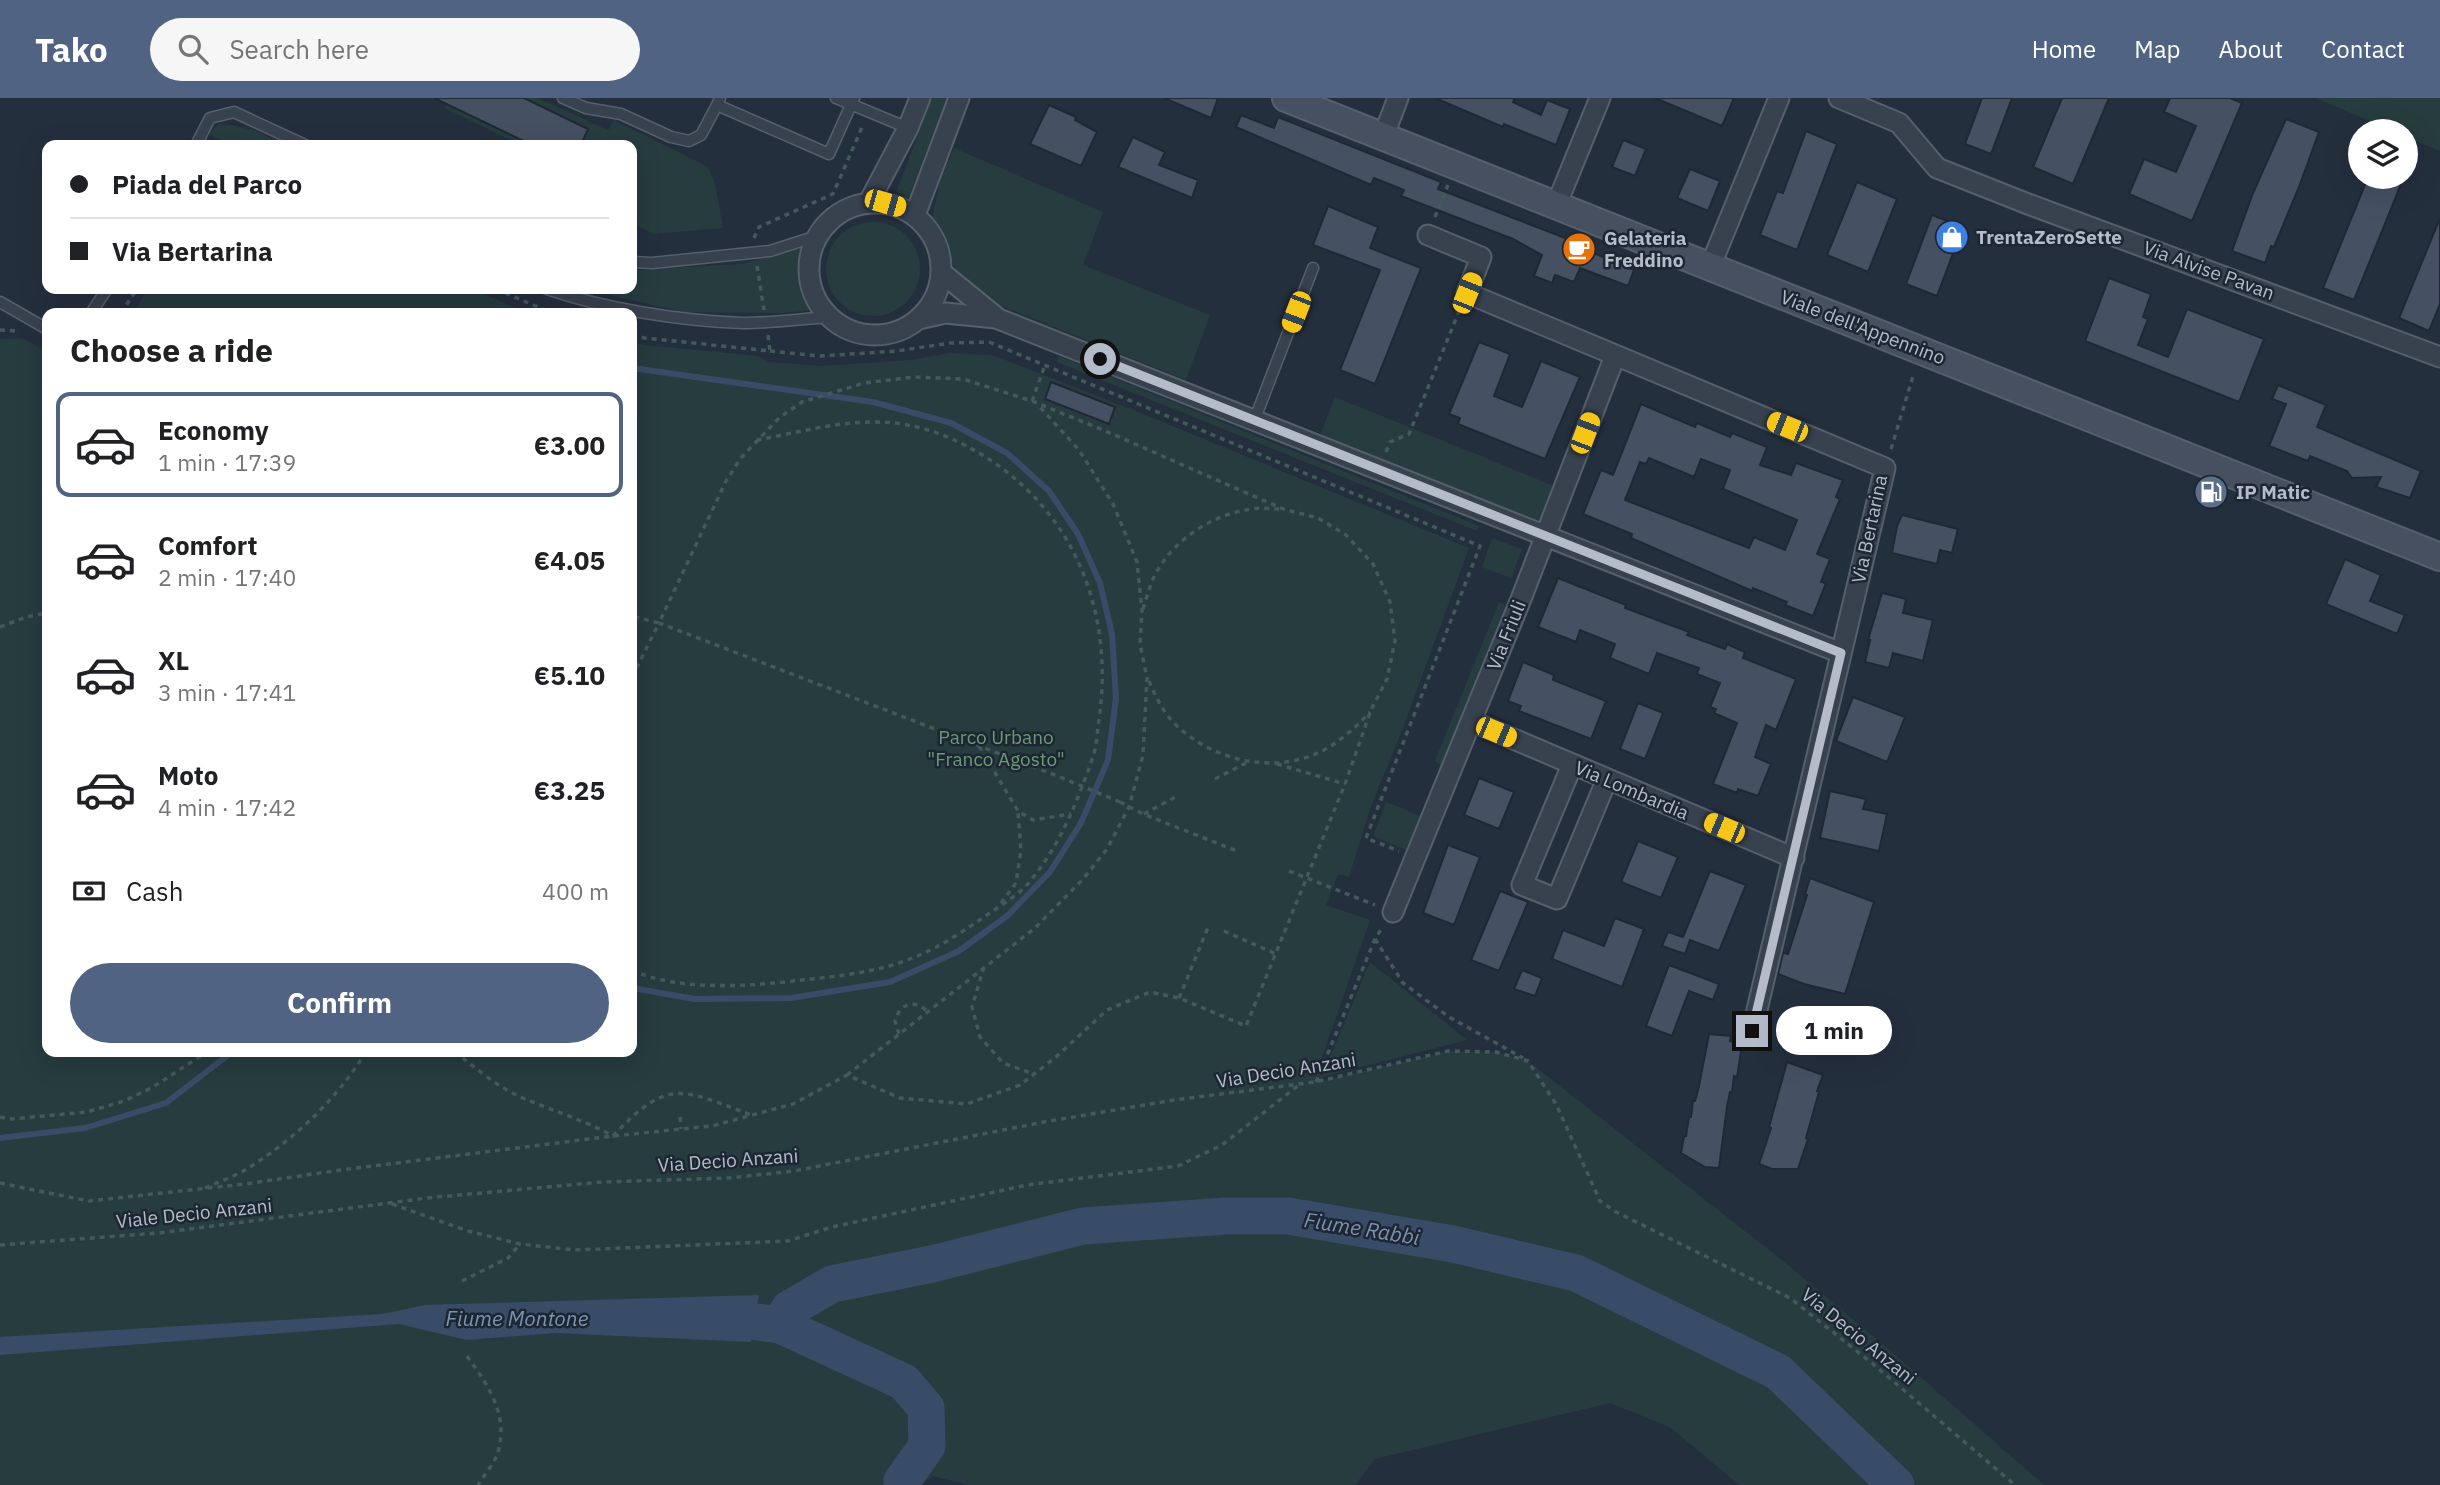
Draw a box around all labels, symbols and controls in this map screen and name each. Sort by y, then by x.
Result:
search box [150,18,640,81]
text: Tako [35,28,108,71]
icon: search [174,30,212,68]
text: Search here [230,32,369,66]
text: Home [2032,33,2096,65]
text: Map [2134,33,2180,65]
text: About [2218,33,2283,65]
text: Contact [2321,33,2405,65]
map controls [2348,119,2418,189]
button: layers [2348,119,2418,189]
text: Piada del Parco [112,167,302,201]
car [862,187,909,219]
shop icon: TrentaZeroSette [1933,218,1971,256]
place label: TrentaZeroSette [1976,225,2122,249]
place label: Gelateria Freddino [1604,226,1687,272]
cafe icon: Gelateria Freddino [1560,230,1598,268]
text: Via Bertarina [112,234,273,268]
street label: Via Alvise Pavan [2140,235,2278,305]
car [1450,270,1485,316]
street label: Viale dell'Appennino [1777,285,1949,369]
car [1279,289,1314,335]
text: Choose a ride [70,329,273,371]
route start [1084,343,1116,375]
car [1764,409,1811,445]
car [1568,410,1603,456]
icon: car [74,413,137,476]
text: Economy [158,413,269,447]
text: €3.00 [534,428,605,462]
text: 1 min · 17:39 [158,447,296,477]
street label: Via Bertarina [1846,473,1892,585]
fuel station icon: IP Matic [2192,473,2230,511]
place label: IP Matic [2236,480,2310,504]
icon: car [74,528,137,591]
text: Comfort [158,528,257,562]
text: €4.05 [534,543,605,577]
text: 2 min · 17:40 [158,562,296,592]
street label: Via Friuli [1481,596,1531,674]
icon: car [74,643,137,706]
text: XL [158,643,189,677]
text: €5.10 [534,658,605,692]
text: 3 min · 17:41 [158,677,296,707]
car [1473,714,1520,750]
park label: Parco Urbano "Franco Agosto" [927,725,1065,771]
street label: Via Lombardia [1571,755,1693,825]
icon: car [74,758,137,821]
text: Moto [158,758,218,792]
text: €3.25 [534,773,605,807]
text: 4 min · 17:42 [158,792,296,822]
car [1701,810,1748,846]
icon: cash [70,872,108,910]
text: Cash [126,874,183,908]
text: 400 m [542,876,609,906]
button: Confirm [70,963,609,1043]
callout: 1 min [1776,1006,1892,1056]
route end [1736,1015,1768,1047]
text: 1 min [1804,1015,1864,1045]
street label: Via Decio Anzani [1214,1047,1358,1093]
street label: Via Decio Anzani [657,1143,799,1177]
street label: Viale Decio Anzani [115,1193,273,1233]
water label: Fiume Rabbi [1302,1205,1422,1251]
street label: Via Decio Anzani [1797,1282,1921,1390]
water label: Fiume Montone [446,1304,589,1332]

